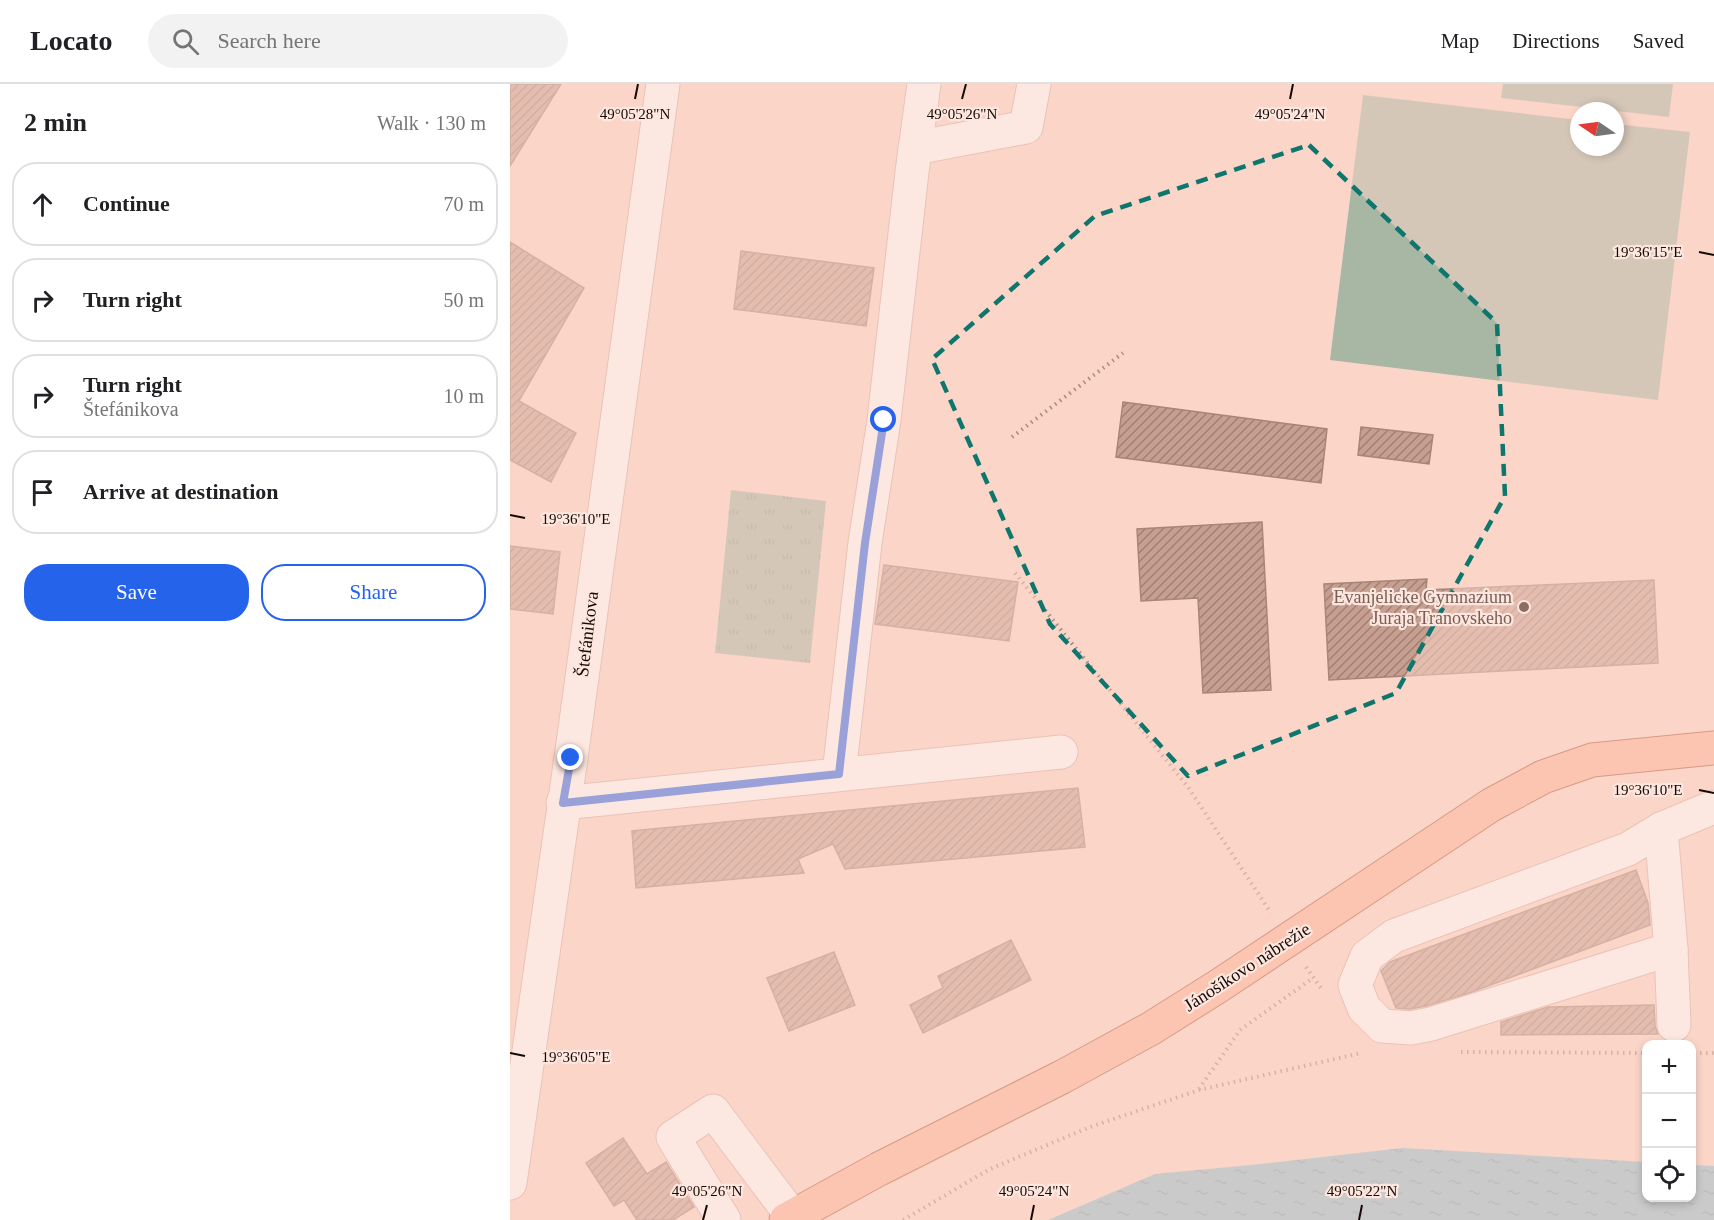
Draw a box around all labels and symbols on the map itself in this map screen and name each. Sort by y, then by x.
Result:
north arrow [1570,102,1624,156]
text: 49°05'28"N [600,106,670,122]
text: 49°05'26"N [927,106,997,122]
text: 49°05'24"N [1255,106,1325,122]
text: 19°36'15"E [1614,244,1683,260]
route start [870,406,896,432]
text: 19°36'10"E [542,511,611,527]
place label: Evanjelicke Gymnazium Juraja Tranovskeho [1334,587,1512,628]
street label: Štefánikova [571,590,602,678]
marker: Evanjelicke Gymnazium Juraja Tranovskeho [1517,600,1531,614]
route end [557,744,583,770]
text: 19°36'10"E [1614,782,1683,798]
street label: Jánošíkovo nábrežie [1180,919,1314,1015]
text: 19°36'05"E [542,1049,611,1065]
text: 49°05'26"N [672,1183,742,1199]
text: 49°05'24"N [999,1183,1069,1199]
text: 49°05'22"N [1327,1183,1397,1199]

